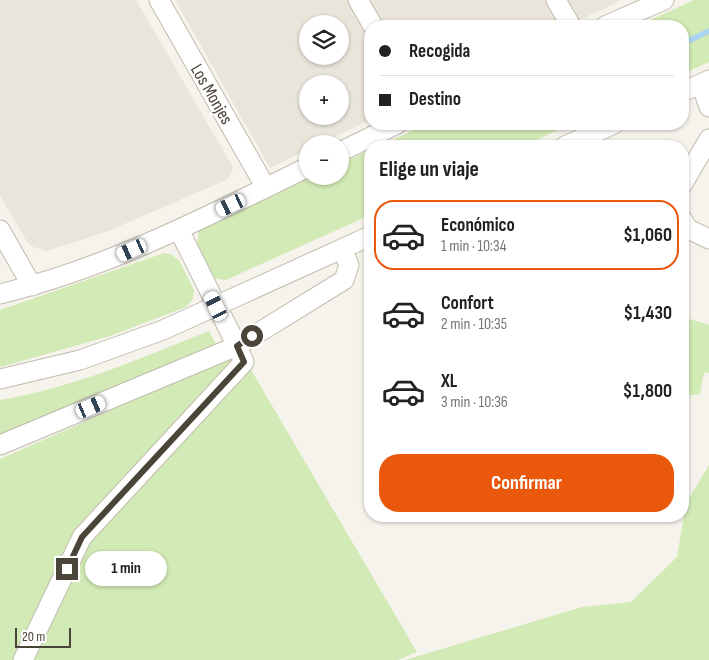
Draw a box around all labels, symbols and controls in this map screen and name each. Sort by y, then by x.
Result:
map controls [299,15,349,185]
button: layers [299,15,349,65]
text: Recogida [409,40,470,63]
street label: Los Monjes [186,60,237,128]
button: + [299,75,349,125]
text: Destino [409,88,461,111]
button: − [299,135,349,185]
text: Elige un viaje [379,156,479,183]
car [214,192,247,218]
icon: car [381,213,426,258]
text: Económico [441,214,515,237]
text: $1,060 [623,224,672,247]
car [115,237,148,263]
text: 1 min · 10:34 [441,237,507,256]
car [202,289,229,323]
icon: car [381,291,426,336]
text: Confort [441,292,494,315]
text: $1,430 [623,302,672,325]
text: 2 min · 10:35 [441,315,507,334]
route start [241,325,263,347]
icon: car [381,369,426,414]
text: XL [441,370,457,393]
text: $1,800 [623,380,672,403]
text: 3 min · 10:36 [441,393,508,412]
car [74,394,107,420]
button: Confirmar [379,454,674,512]
callout: 1 min [84,552,167,586]
route end [56,558,78,580]
text: 1 min [111,559,141,578]
scale bar [15,625,71,648]
text: 20 m [22,628,45,645]

